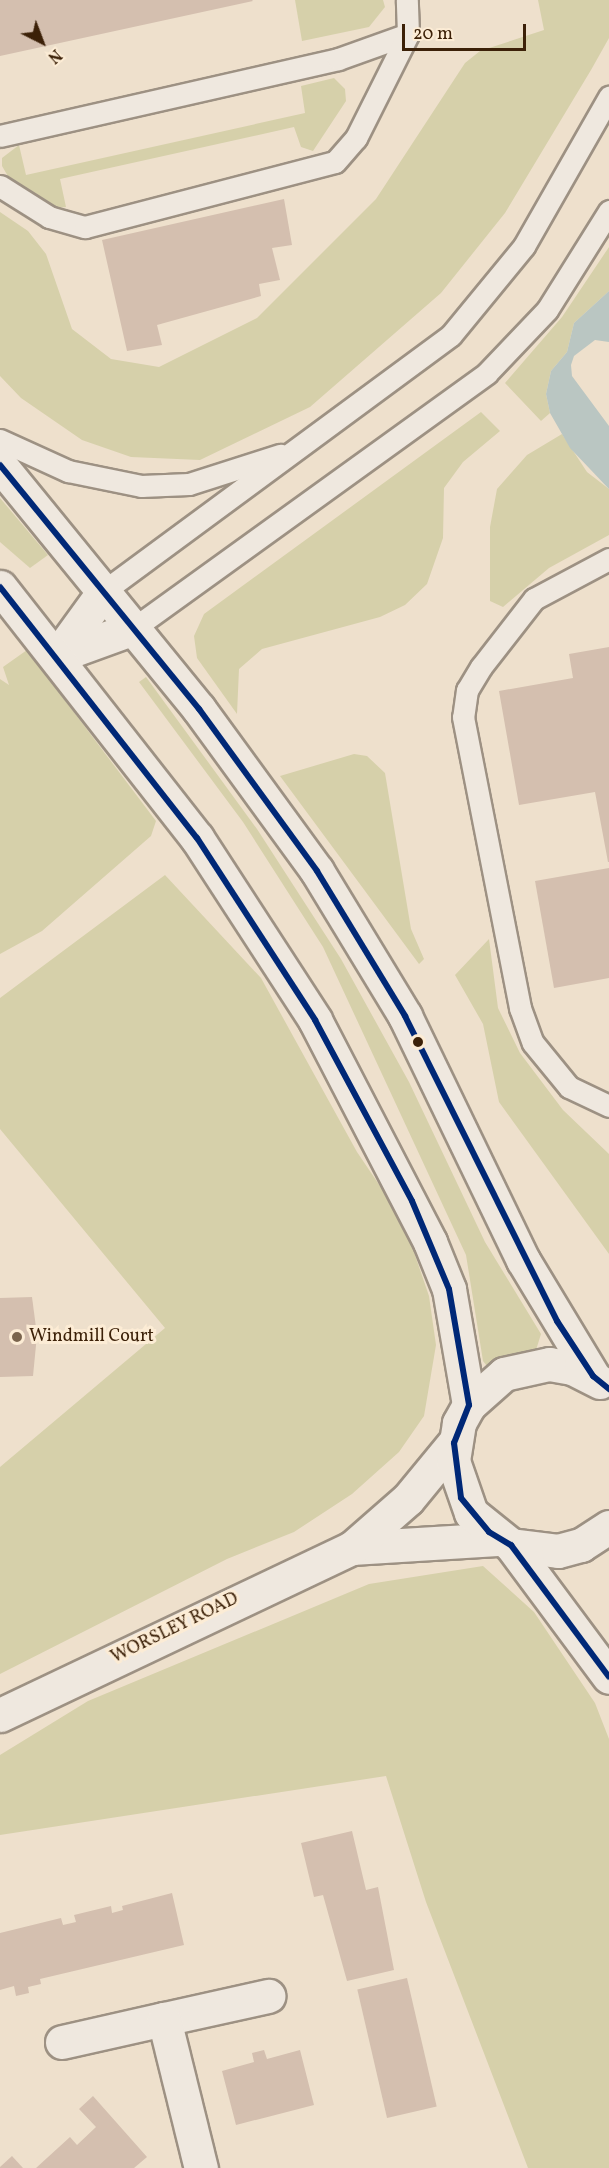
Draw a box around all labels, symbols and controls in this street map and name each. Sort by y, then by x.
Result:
north arrow [12,12,72,72]
scale bar [405,12,530,50]
text: 20 m [413,22,453,47]
text: N [42,43,66,67]
unlabelled marker [412,1036,424,1048]
place label: Windmill Court [29,1326,154,1348]
marker: Windmill Court [10,1330,24,1344]
street label: WORSLEY ROAD [108,1589,242,1669]

